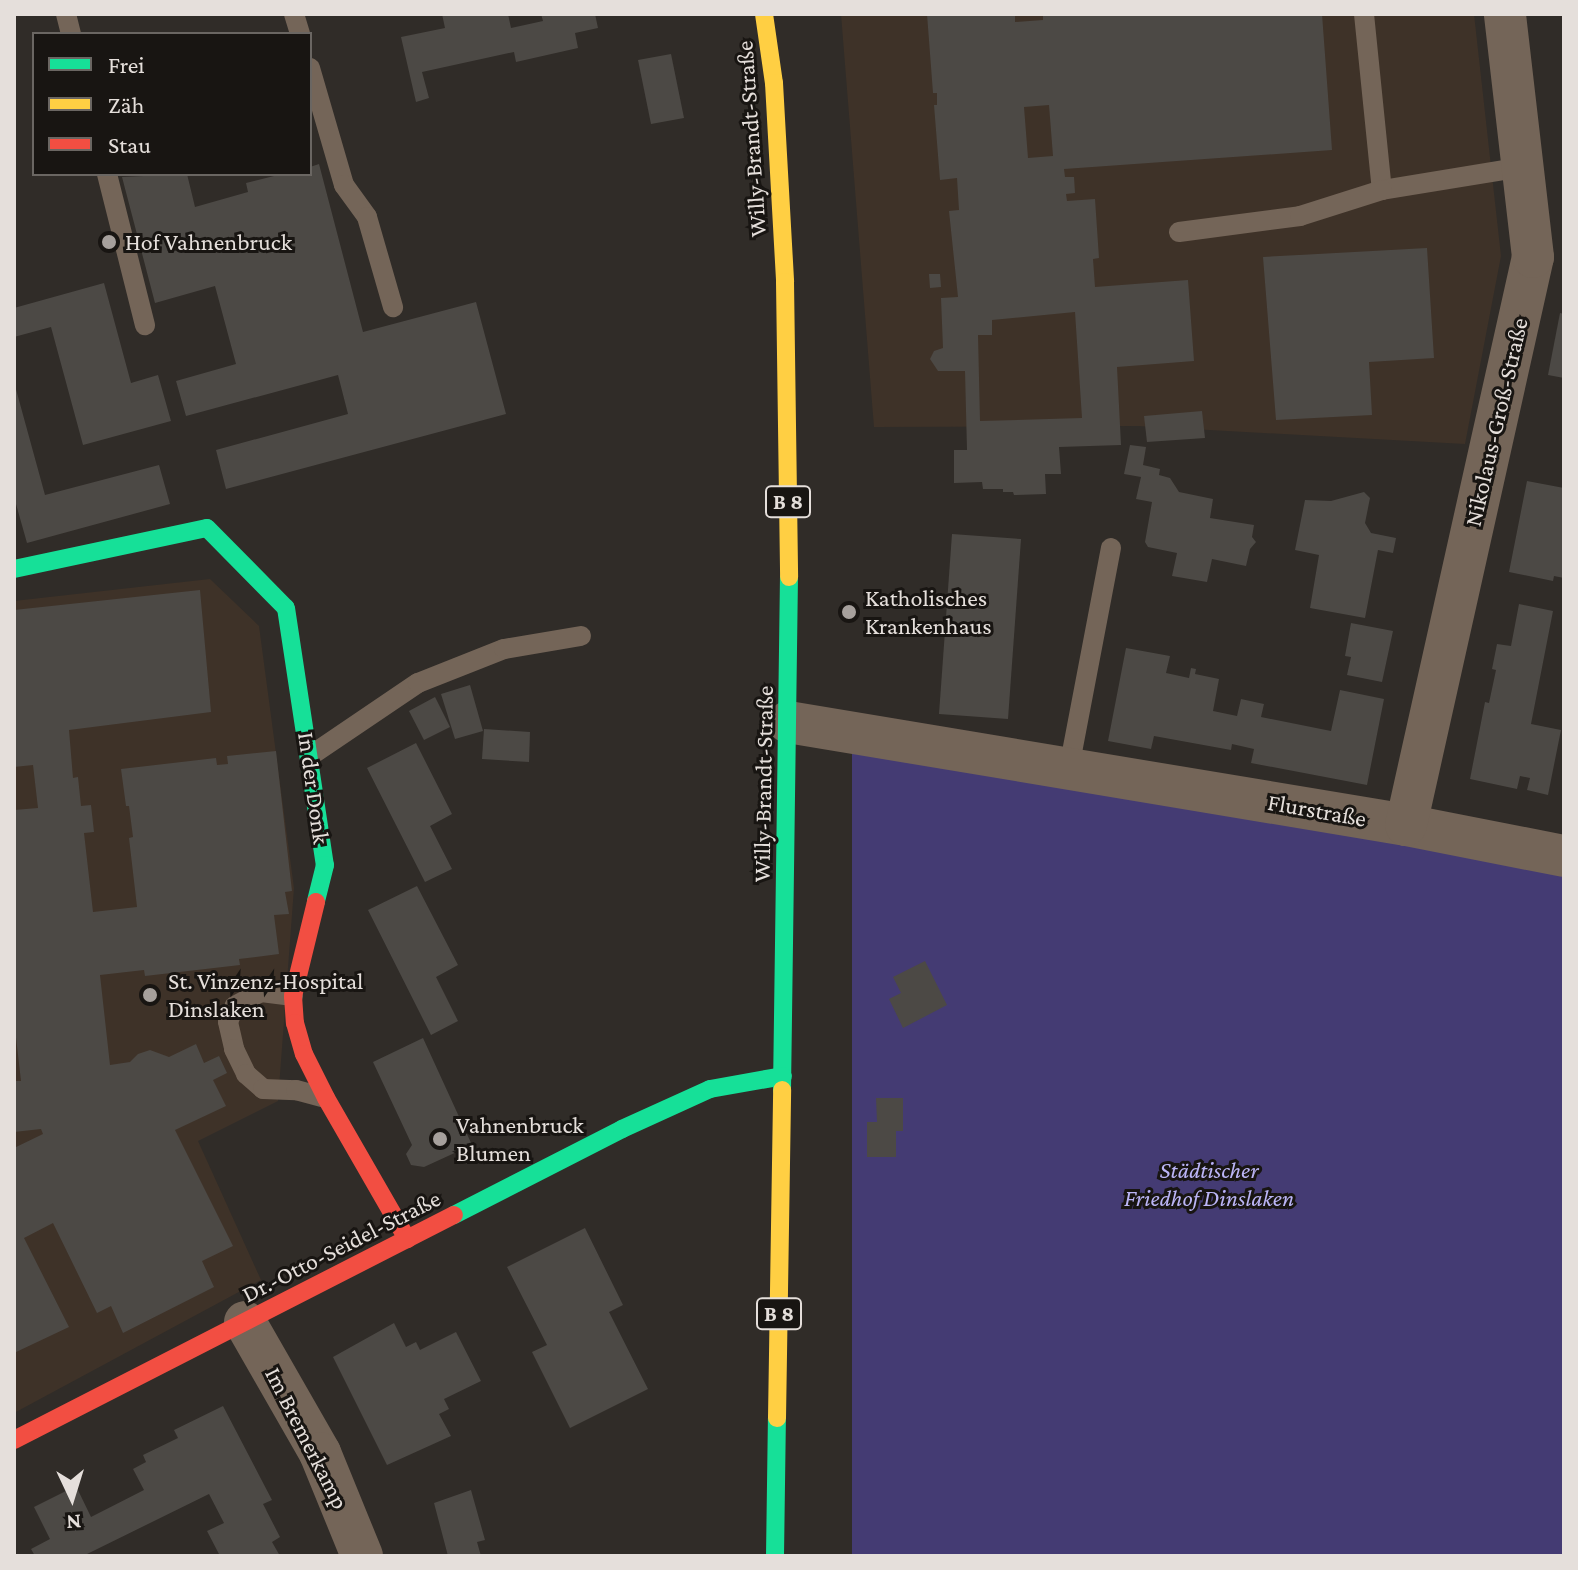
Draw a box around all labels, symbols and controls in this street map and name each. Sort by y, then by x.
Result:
legend [32,32,312,176]
street label: Willy-Brandt-Straße [730,40,772,238]
text: Frei [108,51,145,78]
text: Zäh [108,91,145,118]
text: Stau [108,131,151,158]
place label: Hof Vahnenbruck [125,228,292,256]
marker: Hof Vahnenbruck [100,233,118,251]
street label: Nikolaus-Groß-Straße [1458,315,1534,529]
road number: B 8 [764,484,812,520]
place label: Katholisches Krankenhaus [865,584,992,640]
marker: Katholisches Krankenhaus [840,603,858,621]
street label: Willy-Brandt-Straße [747,685,779,883]
street label: In der Donk [292,730,336,846]
street label: Flurstraße [1265,787,1369,833]
place label: St. Vinzenz-Hospital Dinslaken [168,967,363,1023]
marker: St. Vinzenz-Hospital Dinslaken [139,984,161,1006]
place label: Vahnenbruck Blumen [456,1111,584,1167]
marker: Vahnenbruck Blumen [431,1130,449,1148]
park label: Städtischer Friedhof Dinslaken [1124,1156,1294,1212]
street label: Dr.-Otto-Seidel-Straße [237,1183,445,1309]
road number: B 8 [755,1296,803,1332]
street label: Im Bremerkamp [259,1362,355,1514]
north arrow [32,1458,112,1538]
text: N [65,1509,82,1535]

